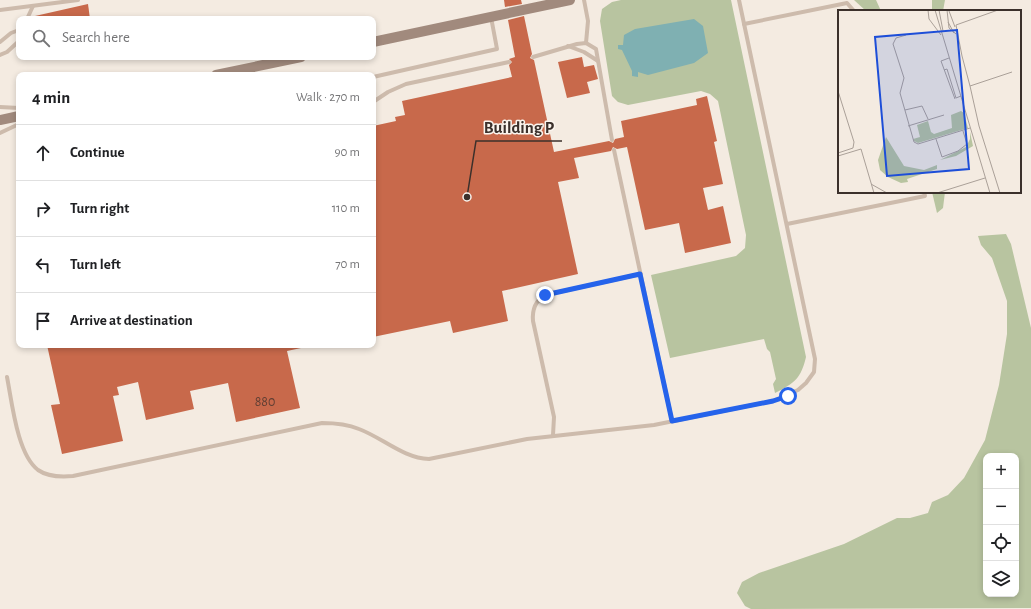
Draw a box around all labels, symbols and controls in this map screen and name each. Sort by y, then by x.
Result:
inset map [838,10,1021,193]
search box [16,16,376,60]
icon: search [30,27,52,49]
text: Search here [62,30,130,45]
text: 4 min [32,89,70,106]
text: Walk · 270 m [296,91,360,104]
callout: Building P [476,112,562,141]
text: Building P [484,119,555,136]
icon: ahead [32,142,54,164]
text: Continue [70,145,125,160]
text: 90 m [334,146,360,159]
icon: right [32,198,54,220]
text: Turn right [70,201,129,216]
text: 110 m [332,202,360,215]
icon: left [32,254,54,276]
text: Turn left [70,257,121,272]
text: 70 m [335,258,360,271]
route end [536,286,554,304]
icon: arrive [32,310,54,332]
text: Arrive at destination [70,313,193,328]
route start [779,387,797,405]
house number: 880 [255,395,275,409]
map controls [983,453,1019,597]
button: + [983,453,1019,489]
button: − [983,489,1019,525]
button: locate [983,525,1019,561]
button: layers [983,561,1019,597]

